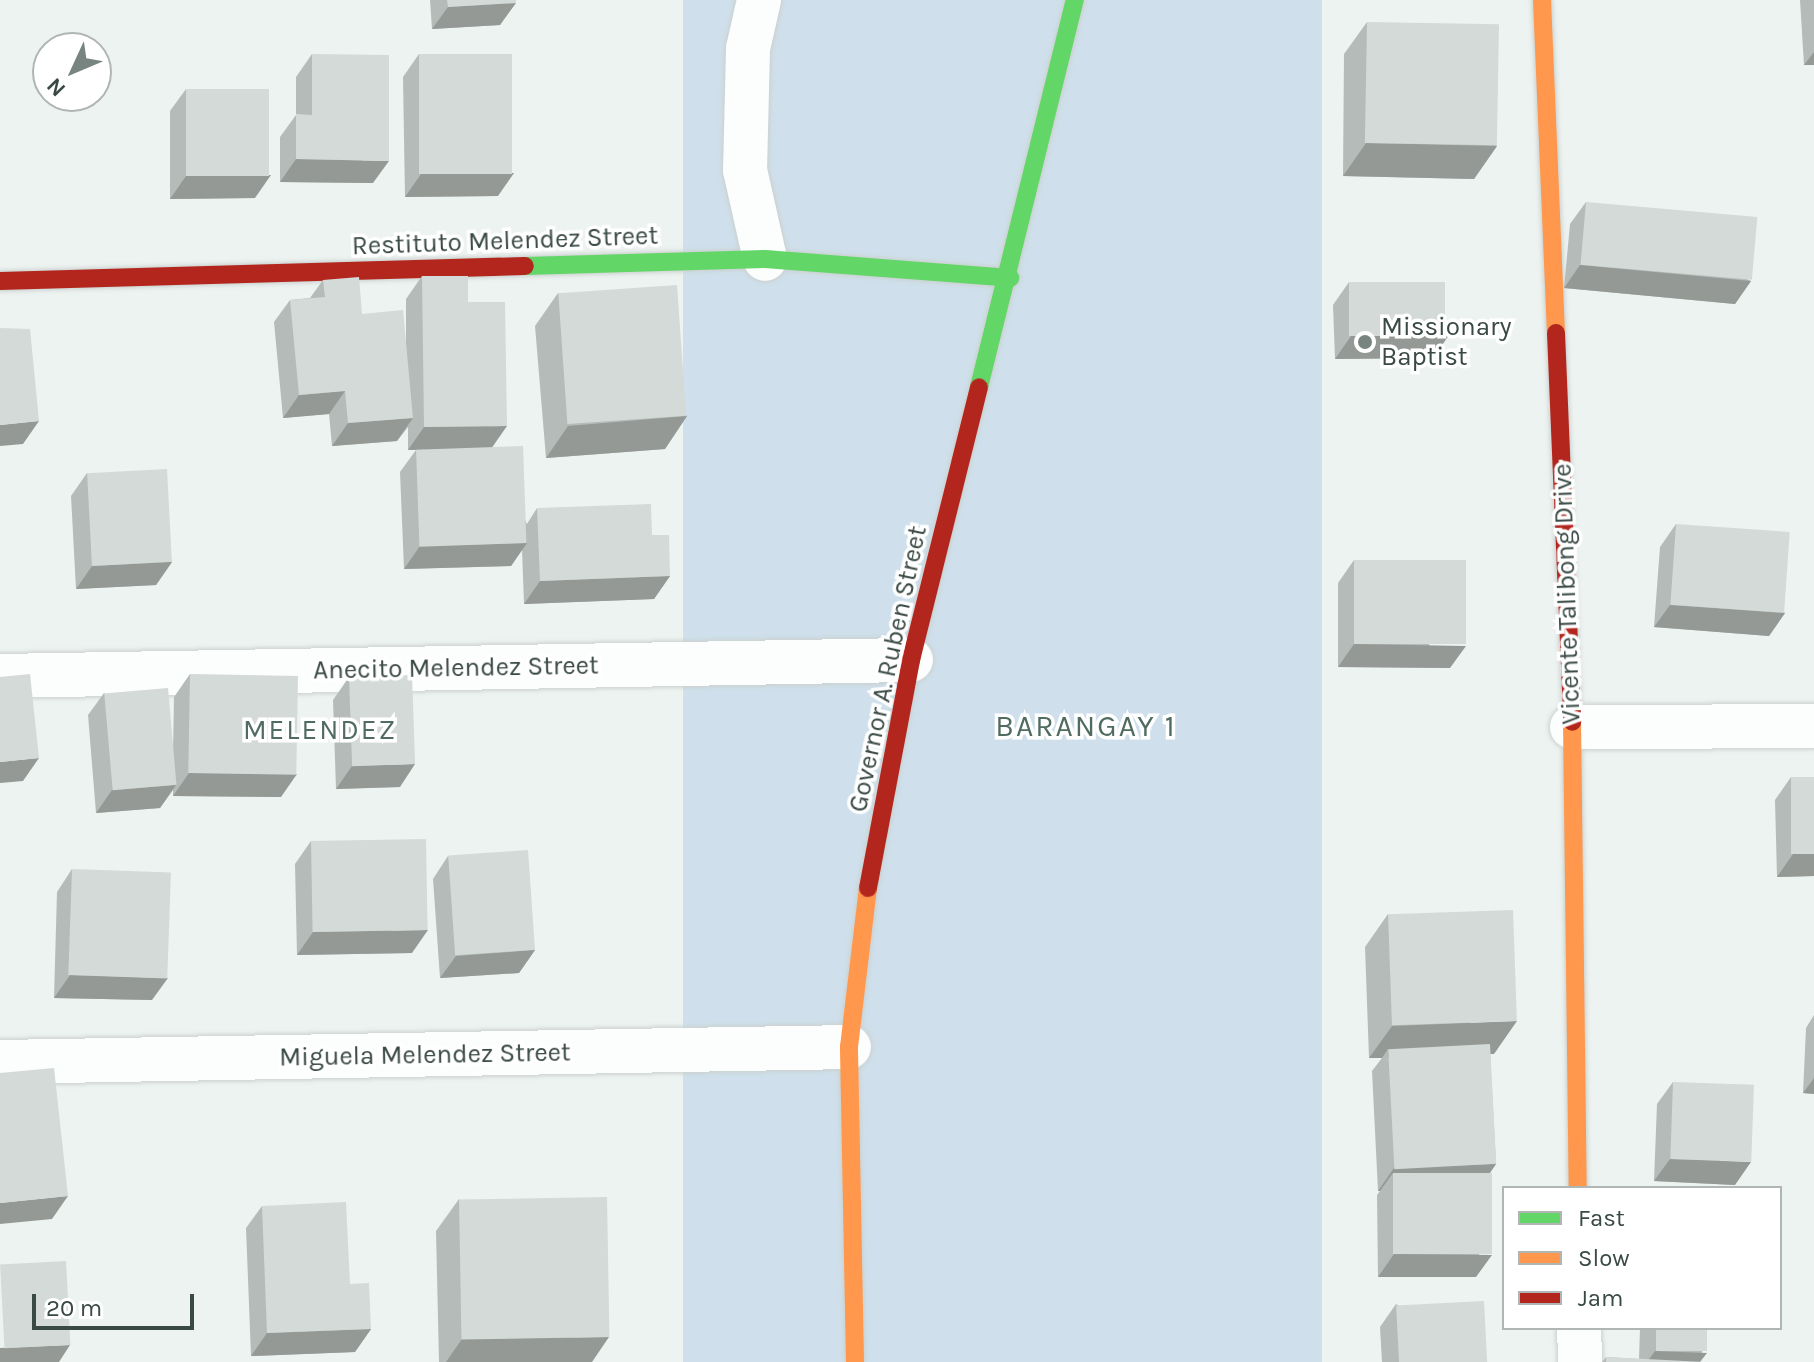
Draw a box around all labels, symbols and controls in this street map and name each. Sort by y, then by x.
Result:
north arrow [32,32,112,112]
text: N [41,73,71,102]
street label: Restituto Melendez Street [351,220,659,262]
place label: Missionary Baptist [1381,311,1512,372]
marker: Missionary Baptist [1356,333,1374,351]
street label: Vicente Talibong Drive [1547,463,1587,725]
street label: Governor A. Ruben Street [842,523,934,815]
street label: Anecito Melendez Street [313,650,599,686]
district label: BARANGAY 1 [995,708,1177,744]
district label: MELENDEZ [243,713,397,747]
street label: Miguela Melendez Street [279,1037,571,1073]
legend [1502,1186,1782,1330]
text: Fast [1578,1204,1625,1232]
text: Slow [1578,1244,1630,1272]
scale bar [36,1278,198,1328]
text: Jam [1578,1284,1623,1312]
text: 20 m [46,1294,102,1322]

